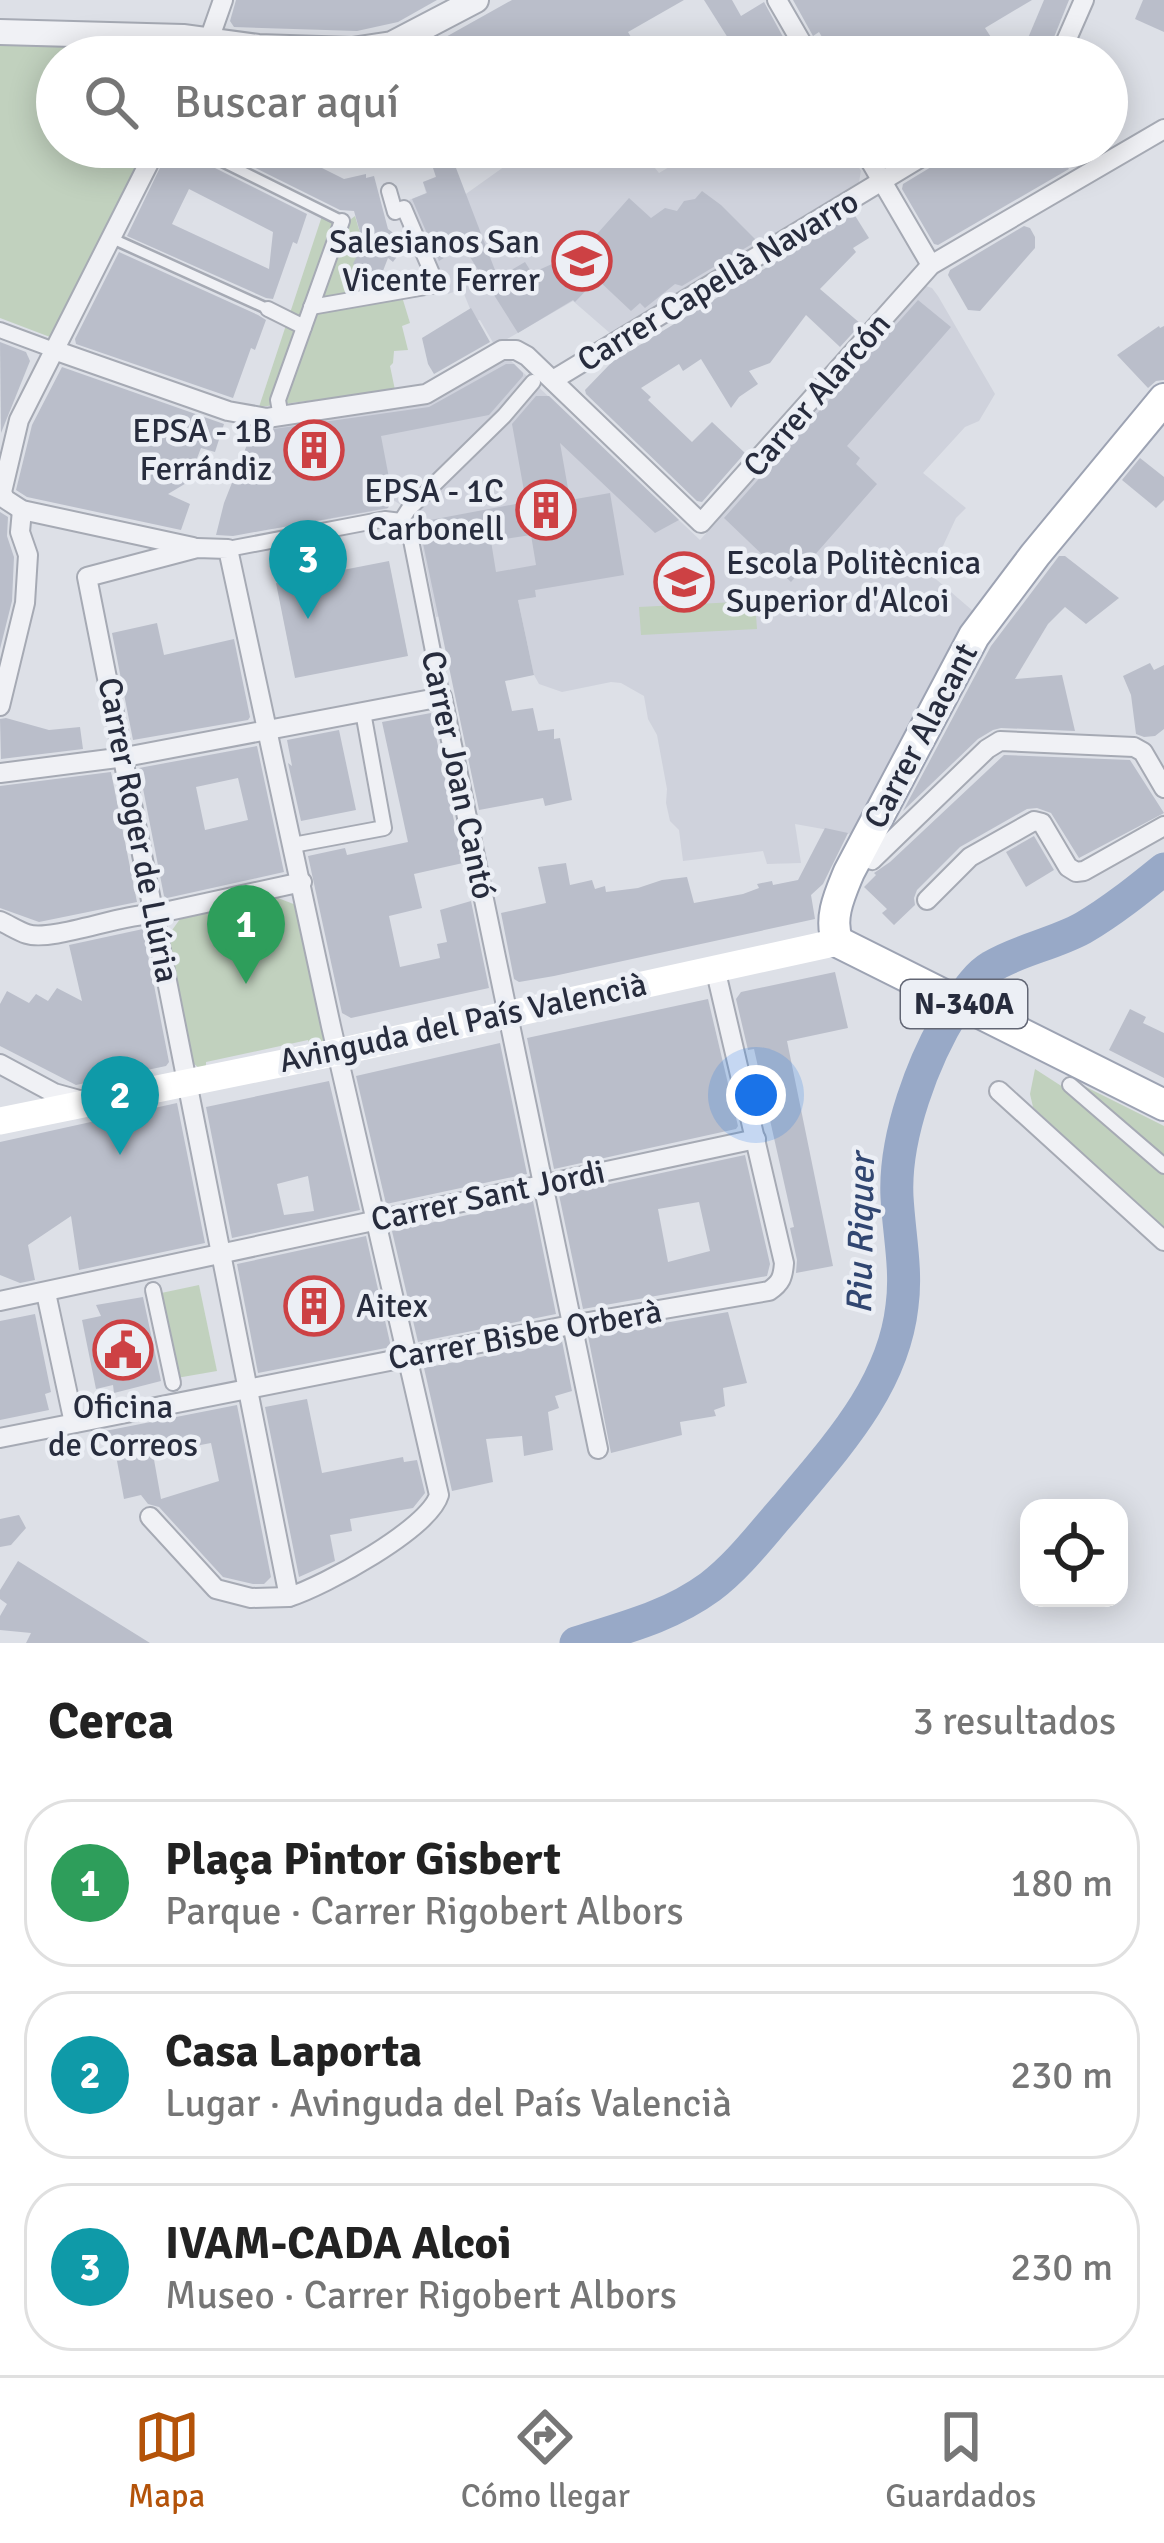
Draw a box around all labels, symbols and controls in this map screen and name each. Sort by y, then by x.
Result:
search box [36,36,1128,168]
icon: search [78,69,144,135]
text: Buscar aquí [174,75,399,130]
street label: Carrer Capellà Navarro [570,181,866,381]
place label: Salesianos San Vicente Ferrer [329,222,540,301]
school or university icon: Salesianos San Vicente Ferrer [551,230,613,292]
street label: Carrer Alarcón [734,304,900,486]
place label: EPSA - 1B Ferrándiz [132,411,272,490]
building icon: EPSA - 1B Ferrándiz [283,419,345,481]
place label: EPSA - 1C Carbonell [364,471,504,550]
building icon: EPSA - 1C Carbonell [515,479,577,541]
pin: 3 [269,520,347,619]
place label: Escola Politècnica Superior d'Alcoi [726,543,981,622]
school or university icon: Escola Politècnica Superior d'Alcoi [653,551,715,613]
street label: Carrer Alacant [855,636,987,836]
street label: Carrer Joan Cantó [412,647,504,903]
street label: Carrer Roger de Llúria [88,674,188,986]
pin: 1 [207,885,285,984]
street label: Avinguda del País Valencià [276,964,650,1082]
road number: N-340A [901,980,1027,1028]
pin: 2 [81,1056,159,1155]
your location [726,1065,786,1125]
water label: Riu Riquer [837,1149,885,1315]
street label: Carrer Sant Jordi [367,1151,609,1241]
building icon: Aitex [283,1275,345,1337]
place label: Aitex [356,1286,428,1327]
street label: Carrer Bisbe Orberà [385,1291,665,1379]
public building icon: Oficina de Correos [92,1319,154,1381]
place label: Oficina de Correos [48,1387,198,1466]
map controls [1020,1499,1128,1607]
button: locate [1020,1499,1128,1607]
text: Cerca [48,1690,174,1753]
text: 3 resultados [913,1697,1116,1745]
text: Plaça Pintor Gisbert [165,1832,561,1887]
text: 1 [79,1859,101,1907]
text: 180 m [1010,1859,1113,1907]
text: Parque · Carrer Rigobert Albors [165,1887,683,1935]
text: Casa Laporta [165,2024,422,2079]
text: 2 [79,2051,101,2099]
text: 230 m [1010,2051,1113,2099]
text: Lugar · Avinguda del País Valencià [165,2079,732,2127]
text: IVAM-CADA Alcoi [165,2216,511,2271]
text: 3 [79,2243,101,2291]
text: 230 m [1010,2243,1113,2291]
text: Museo · Carrer Rigobert Albors [165,2271,677,2319]
tab: Mapa [128,2404,205,2517]
tab: Cómo llegar [461,2404,630,2517]
tab: Guardados [885,2404,1036,2517]

